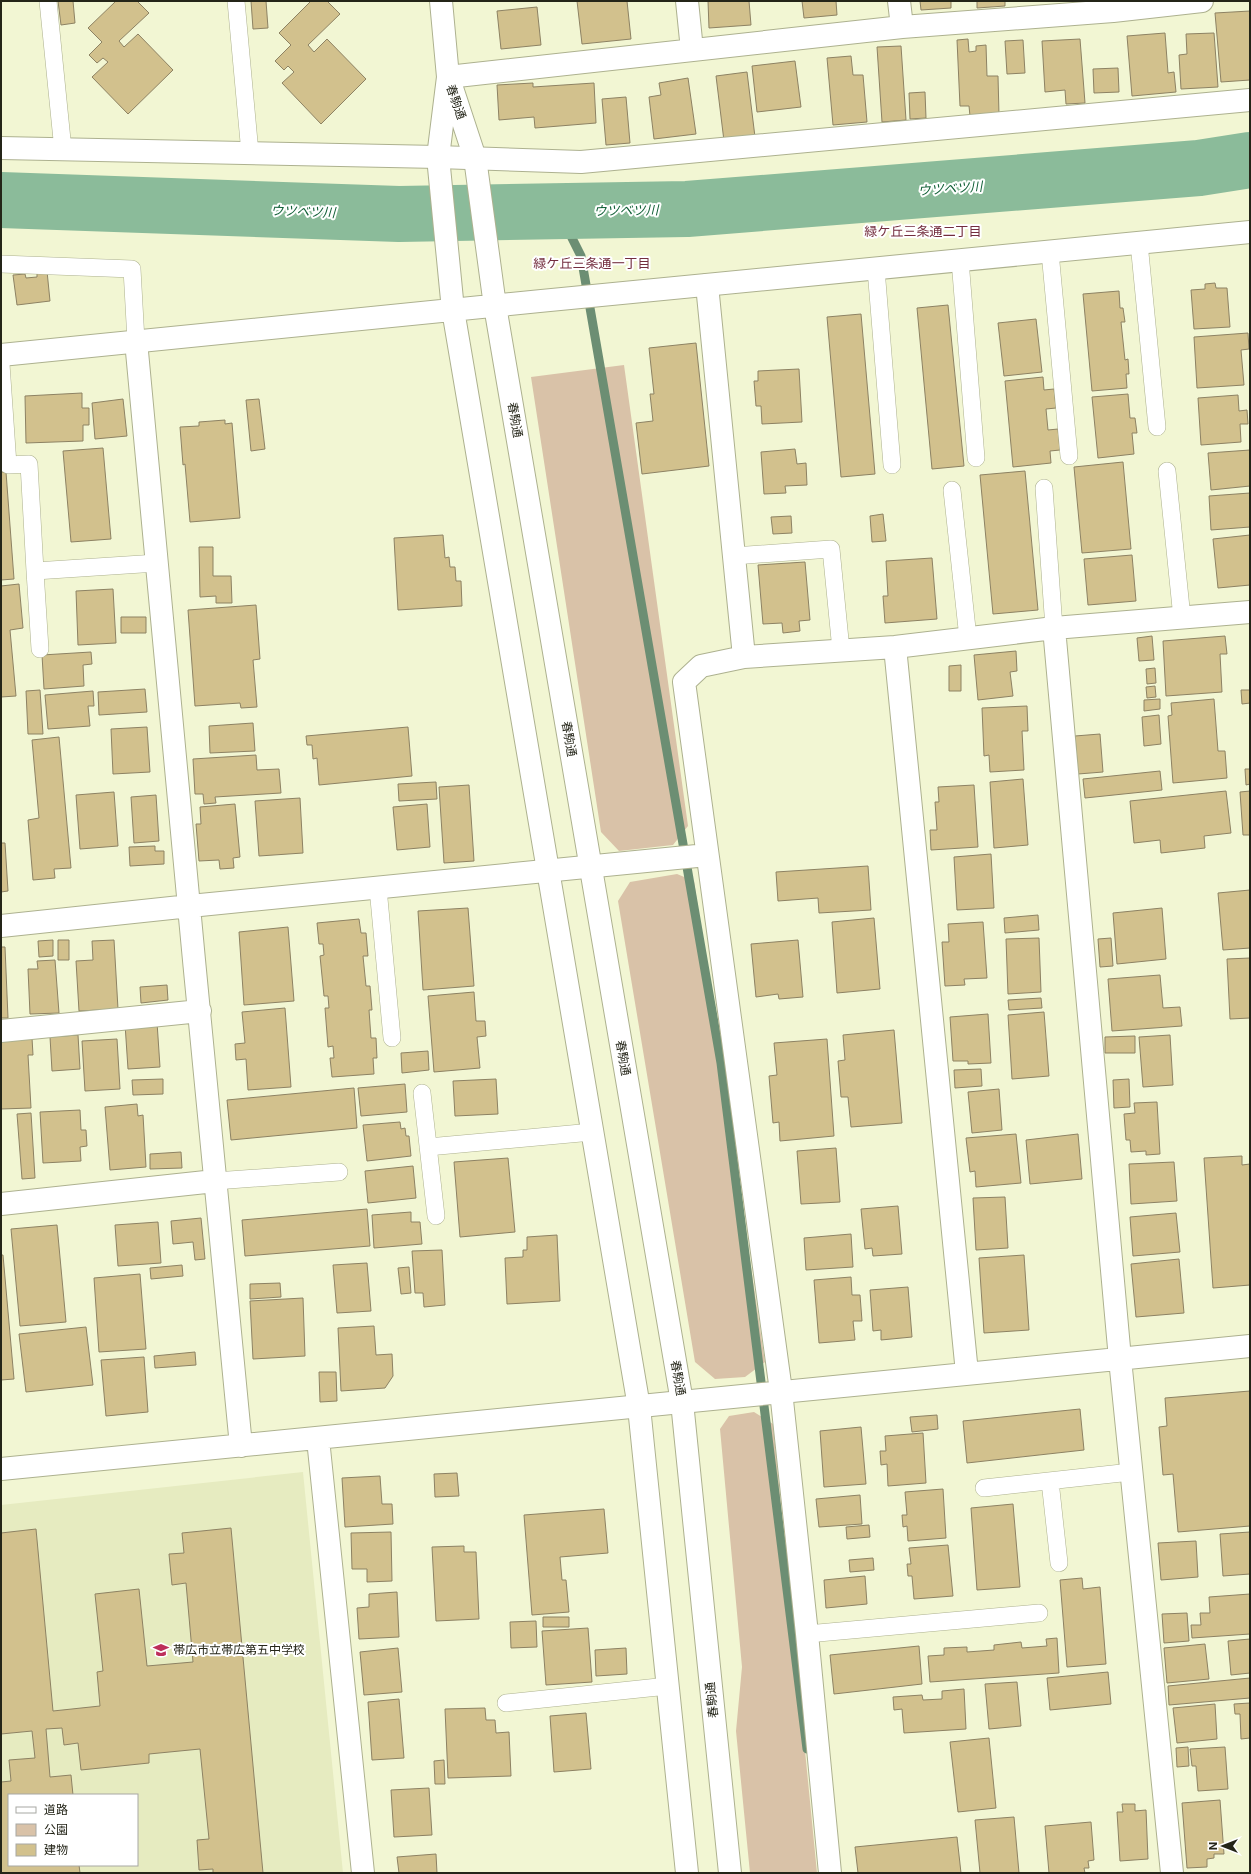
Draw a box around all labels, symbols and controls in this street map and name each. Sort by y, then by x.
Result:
street label: 春駒通 [444,82,469,121]
water label: ウツベツ川 [917,178,985,198]
water label: ウツベツ川 [593,201,661,219]
water label: ウツベツ川 [270,202,338,220]
district label: 緑ケ丘三条通二丁目 [864,223,982,239]
district label: 緑ケ丘三条通一丁目 [533,255,651,271]
street label: 春駒通 [505,401,526,439]
street label: 春駒通 [559,720,580,758]
street label: 春駒通 [613,1039,634,1077]
street label: 春駒通 [668,1359,689,1397]
school or university icon: 帯広市立帯広第五中学校 [152,1641,170,1659]
place label: 帯広市立帯広第五中学校 [173,1642,305,1657]
street label: 春駒通 [702,1681,721,1719]
legend [8,1794,138,1866]
text: 道路 [44,1802,68,1817]
text: 公園 [44,1822,68,1837]
north arrow [1203,1826,1243,1866]
text: 建物 [44,1842,68,1857]
text: N [1206,1842,1220,1850]

